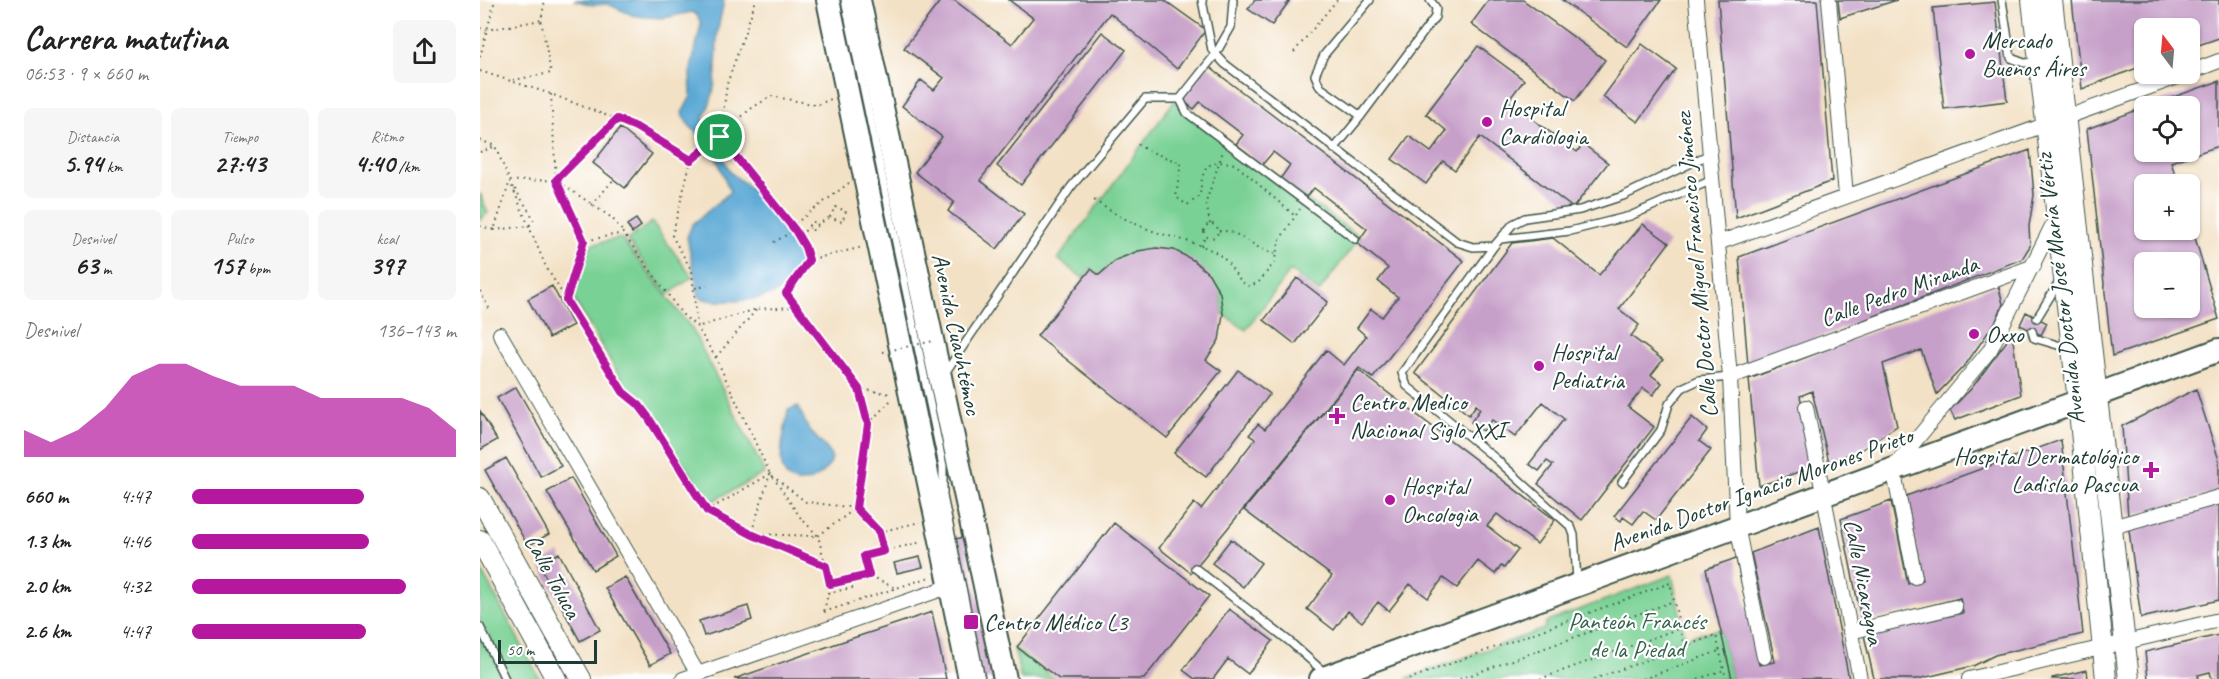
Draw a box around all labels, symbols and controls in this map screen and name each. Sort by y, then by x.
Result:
text: Carrera matutina [24,17,227,59]
north arrow [2134,18,2200,84]
map controls [2134,18,2200,318]
button: share [393,20,456,83]
place label: Mercado Buenos Áires [1982,25,2087,83]
marker: Mercado Buenos Áires [1963,47,1977,61]
text: 06:53 · 9 × 660 m [24,61,148,86]
place label: Hospital Cardiologia [1499,93,1589,151]
button: locate [2134,96,2200,162]
street label: Calle Doctor Miguel Francisco Jiménez [1667,109,1724,419]
pin [694,111,745,162]
marker: Hospital Cardiologia [1480,115,1494,129]
icon: arrive [703,120,736,153]
text: Distancia [67,127,119,147]
text: Tiempo [222,127,258,147]
text: Ritmo [371,127,403,147]
text: 5.94 [63,147,103,180]
text: 27:43 [214,147,266,180]
text: 4:40 [354,147,395,180]
street label: Avenida Doctor José María Vértiz [2028,150,2092,426]
text: km [103,157,123,177]
text: /km [395,157,420,177]
button: + [2134,174,2200,240]
text: Desnivel [71,229,115,249]
text: Pulso [227,229,253,249]
text: kcal [376,229,398,249]
street label: Calle Pedro Miranda [1816,248,1983,333]
text: 63 [75,249,99,282]
text: 157 [210,249,244,282]
text: 397 [370,249,404,282]
street label: Avenida Cuauhtémoc [925,251,989,419]
button: − [2134,252,2200,318]
text: m [99,259,111,279]
text: bpm [244,259,270,279]
text: Desnivel [24,318,78,343]
text: 136–143 m [377,318,456,343]
place label: Oxxo [1986,319,2025,349]
marker: Oxxo [1967,327,1981,341]
place label: Hospital Pediatria [1551,337,1625,395]
marker: Hospital Pediatria [1532,359,1546,373]
place label: Centro Medico Nacional Siglo XXI [1350,387,1511,445]
marker: Centro Medico Nacional Siglo XXI [1328,407,1346,425]
street label: Avenida Doctor Ignacio Morones Prieto [1605,419,1919,558]
place label: Hospital Dermatológico Ladislao Pascua [1954,441,2141,499]
marker: Hospital Dermatológico Ladislao Pascua [2142,461,2160,479]
place label: Hospital Oncologia [1402,471,1479,529]
text: 660 m [24,484,68,509]
text: 4:47 [120,484,151,509]
marker: Hospital Oncologia [1383,493,1397,507]
street label: Calle Nicaragua [1837,517,1891,649]
text: 1.3 km [24,529,71,554]
text: 4:46 [120,529,151,554]
street label: Calle Toluca [518,529,589,625]
text: 2.0 km [24,574,71,599]
text: 4:32 [120,574,151,599]
park label: Panteón Francés de la Piedad [1568,606,1709,664]
place label: Centro Médico L3 [984,607,1130,637]
marker: Centro Médico L3 [962,613,980,631]
text: 2.6 km [24,619,71,644]
text: 4:47 [120,619,151,644]
scale bar [498,637,597,664]
text: 50 m [507,640,534,660]

